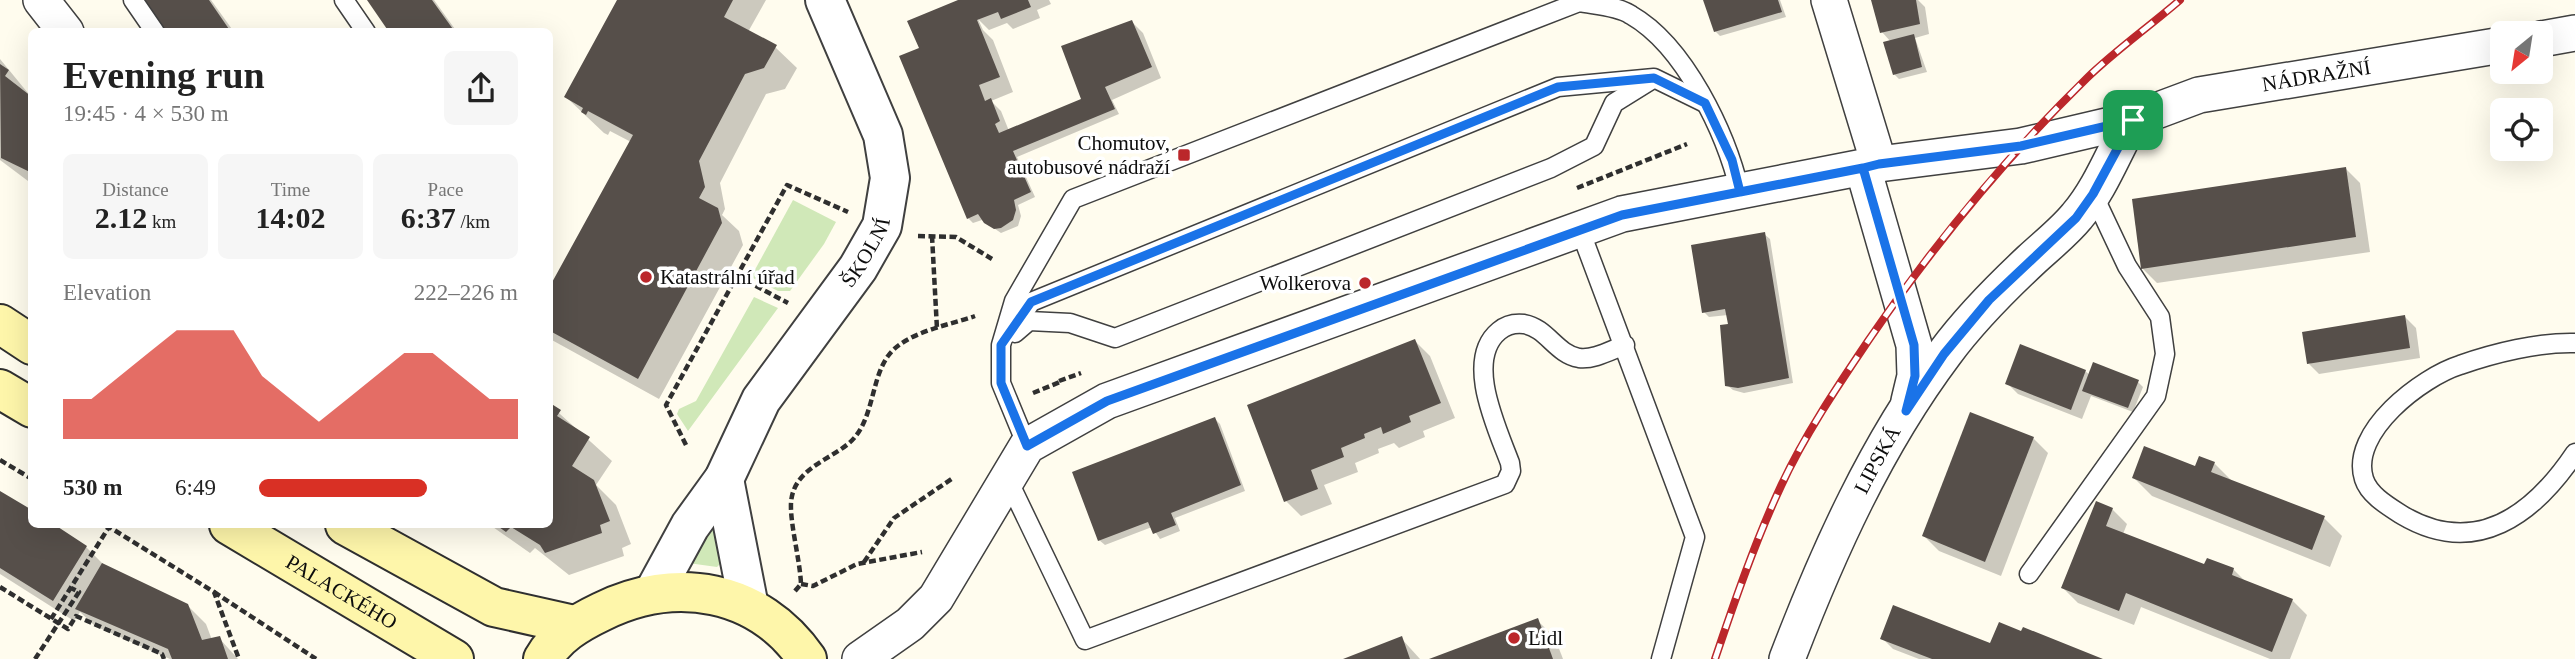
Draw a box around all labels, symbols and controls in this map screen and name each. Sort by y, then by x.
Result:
north arrow [2490,21,2553,84]
map controls [2490,21,2553,161]
button: share [444,51,518,125]
text: Evening run [63,54,265,96]
street label: NÁDRAŽNÍ [2260,55,2372,96]
pin [2103,90,2163,150]
button: locate [2490,98,2553,161]
text: 19:45 · 4 × 530 m [63,101,229,126]
icon: arrive [2114,101,2152,139]
place label: Chomutov, autobusové nádraží [1007,131,1170,179]
marker: Chomutov, autobusové nádraží [1176,147,1192,163]
text: Distance [102,179,169,200]
text: Time [271,179,310,200]
text: Pace [428,179,463,200]
text: 2.12 [95,201,147,234]
text: 14:02 [256,201,326,234]
text: 6:37 [401,201,456,234]
text: km [147,211,176,232]
text: /km [456,211,490,232]
street label: ŠKOLNÍ [836,216,895,292]
place label: Katastrální úřad [660,265,795,289]
marker: Katastrální úřad [638,269,654,285]
place label: Wolkerova [1259,271,1352,295]
marker: Wolkerova [1357,275,1373,291]
text: Elevation [63,280,151,305]
text: 222–226 m [414,280,518,305]
street label: LIPSKÁ [1849,421,1906,497]
text: 530 m [63,475,122,500]
text: 6:49 [175,475,216,500]
street label: PALACKÉHO [282,550,402,634]
place label: Lidl [1528,626,1563,650]
marker: Lidl [1506,630,1522,646]

